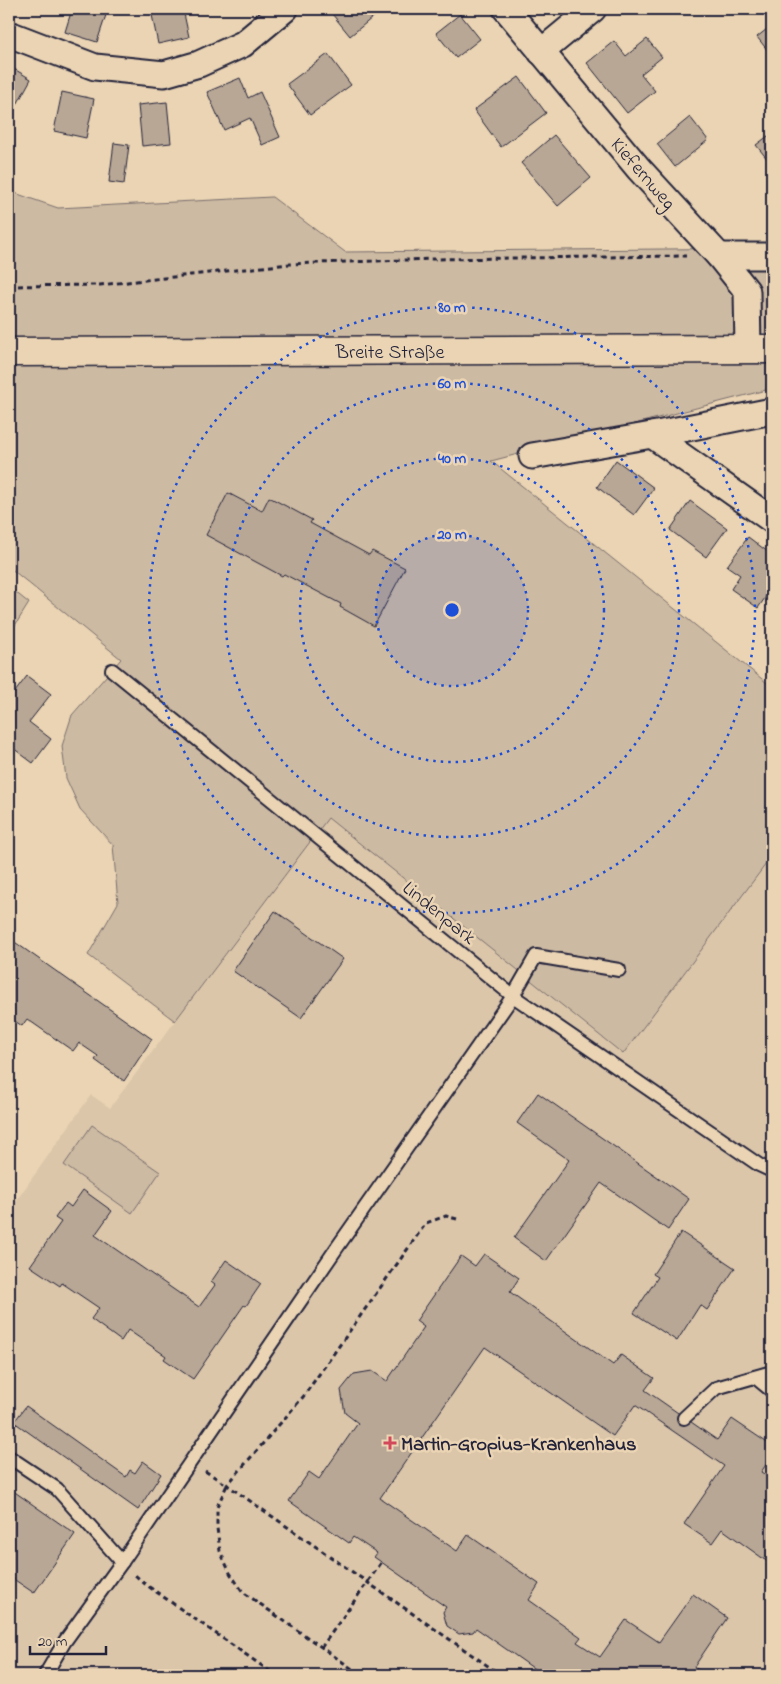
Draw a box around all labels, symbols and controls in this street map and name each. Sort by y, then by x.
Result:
street label: Kiefernweg [602,132,682,218]
text: 80 m [437,297,466,319]
street label: Breite Straße [335,339,444,368]
text: 60 m [437,373,467,395]
text: 40 m [437,448,466,470]
text: 20 m [436,524,467,546]
centre of rings [443,601,461,619]
street label: Lindenpark [395,875,482,953]
place label: Martin-Gropius-Krankenhaus [401,1431,637,1460]
marker: Martin-Gropius-Krankenhaus [383,1436,397,1450]
scale bar [30,1624,106,1656]
text: 20 m [38,1631,68,1653]

